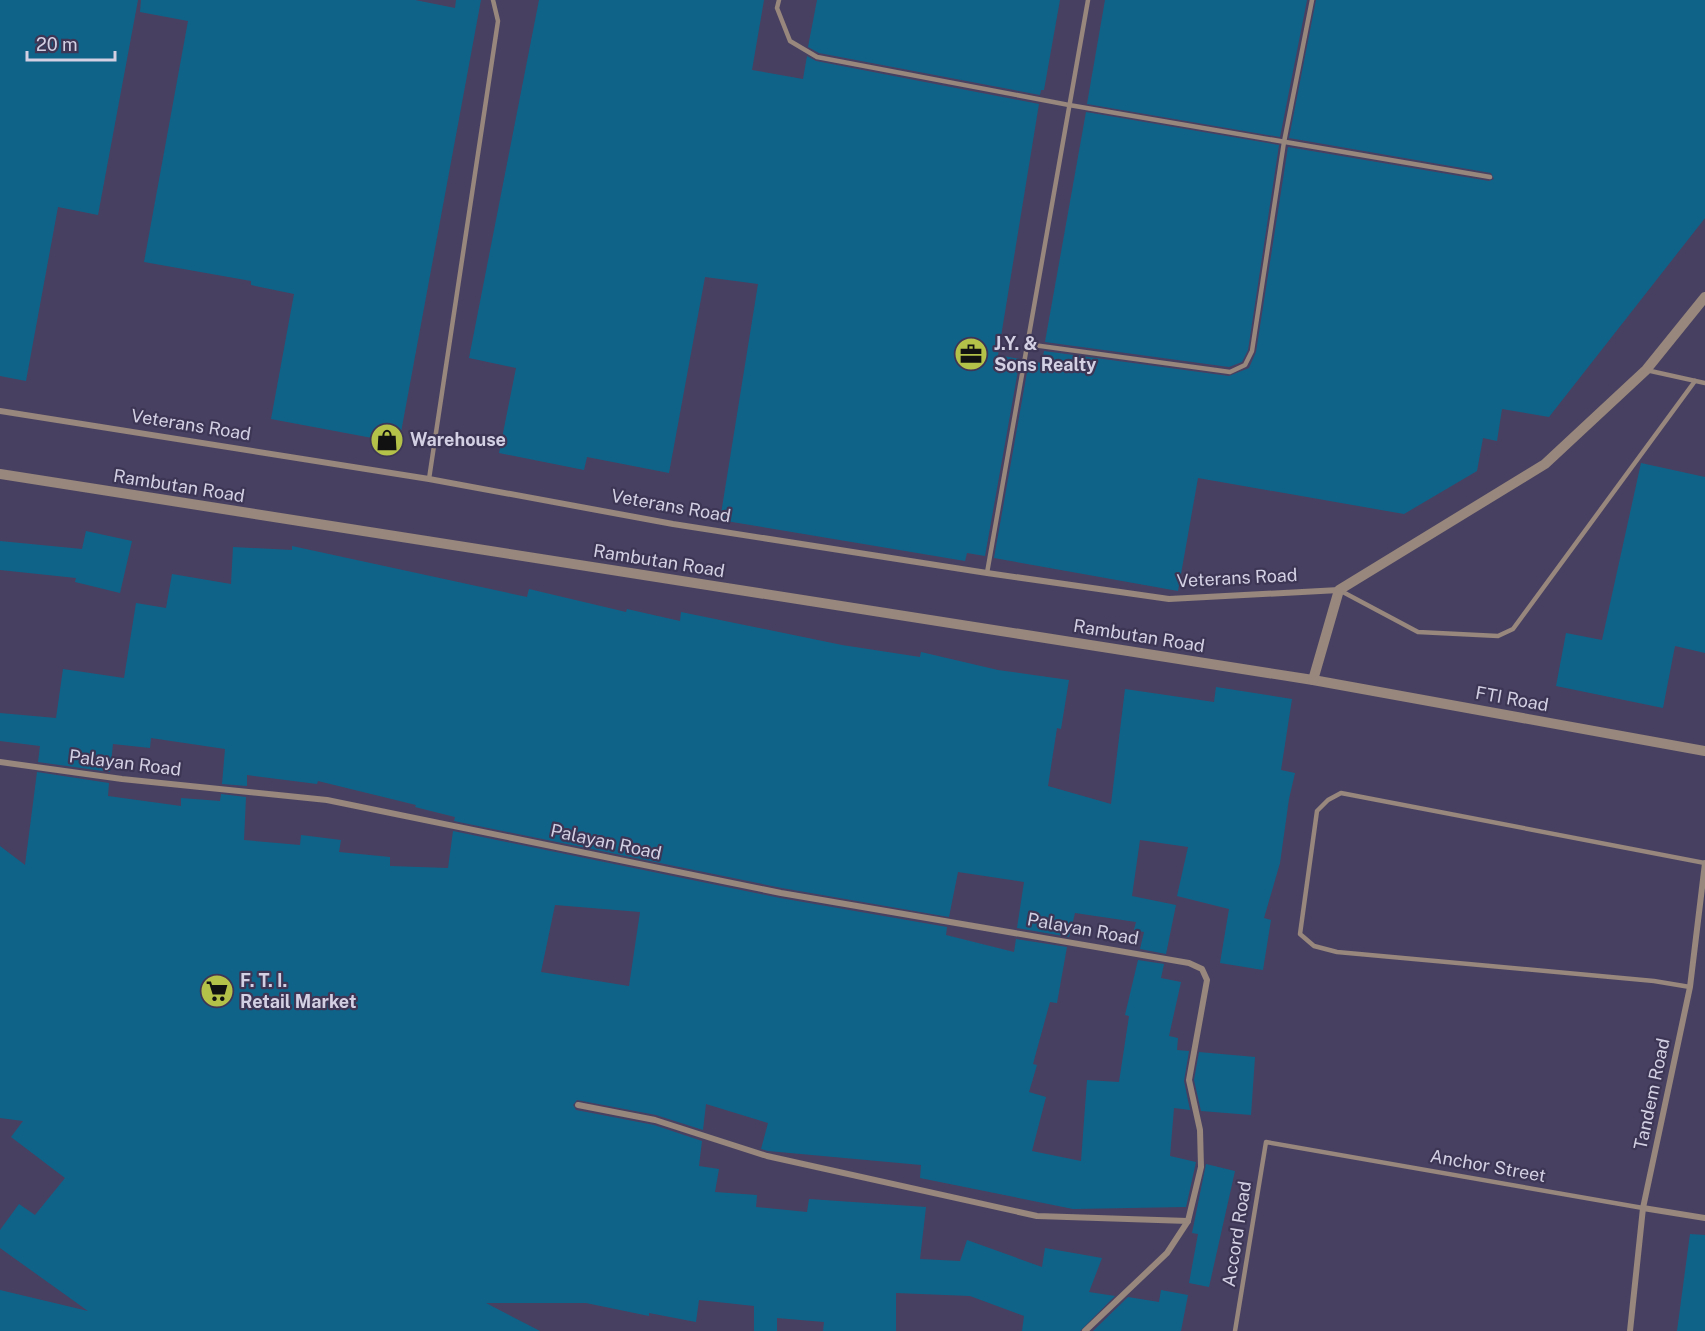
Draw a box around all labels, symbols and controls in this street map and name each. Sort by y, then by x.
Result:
scale bar [27,24,116,62]
text: 20 m [36,34,78,55]
place label: J.Y. & Sons Realty [994,333,1096,375]
office icon: J.Y. & Sons Realty [953,336,989,372]
street label: Veterans Road [130,405,252,444]
shop icon: Warehouse [369,422,405,458]
place label: Warehouse [410,429,506,450]
street label: Rambutan Road [112,465,246,506]
street label: Veterans Road [610,485,733,526]
street label: Rambutan Road [592,540,726,581]
street label: Veterans Road [1176,564,1298,591]
street label: Rambutan Road [1072,615,1206,656]
street label: FTI Road [1474,682,1550,715]
street label: Palayan Road [68,745,182,780]
street label: Palayan Road [549,819,664,864]
street label: Palayan Road [1026,908,1141,949]
place label: F. T. I. Retail Market [240,970,356,1012]
supermarket icon: F. T. I. Retail Market [199,973,235,1009]
street label: Tandem Road [1629,1036,1674,1152]
street label: Anchor Street [1428,1145,1548,1186]
street label: Accord Road [1218,1180,1255,1288]

